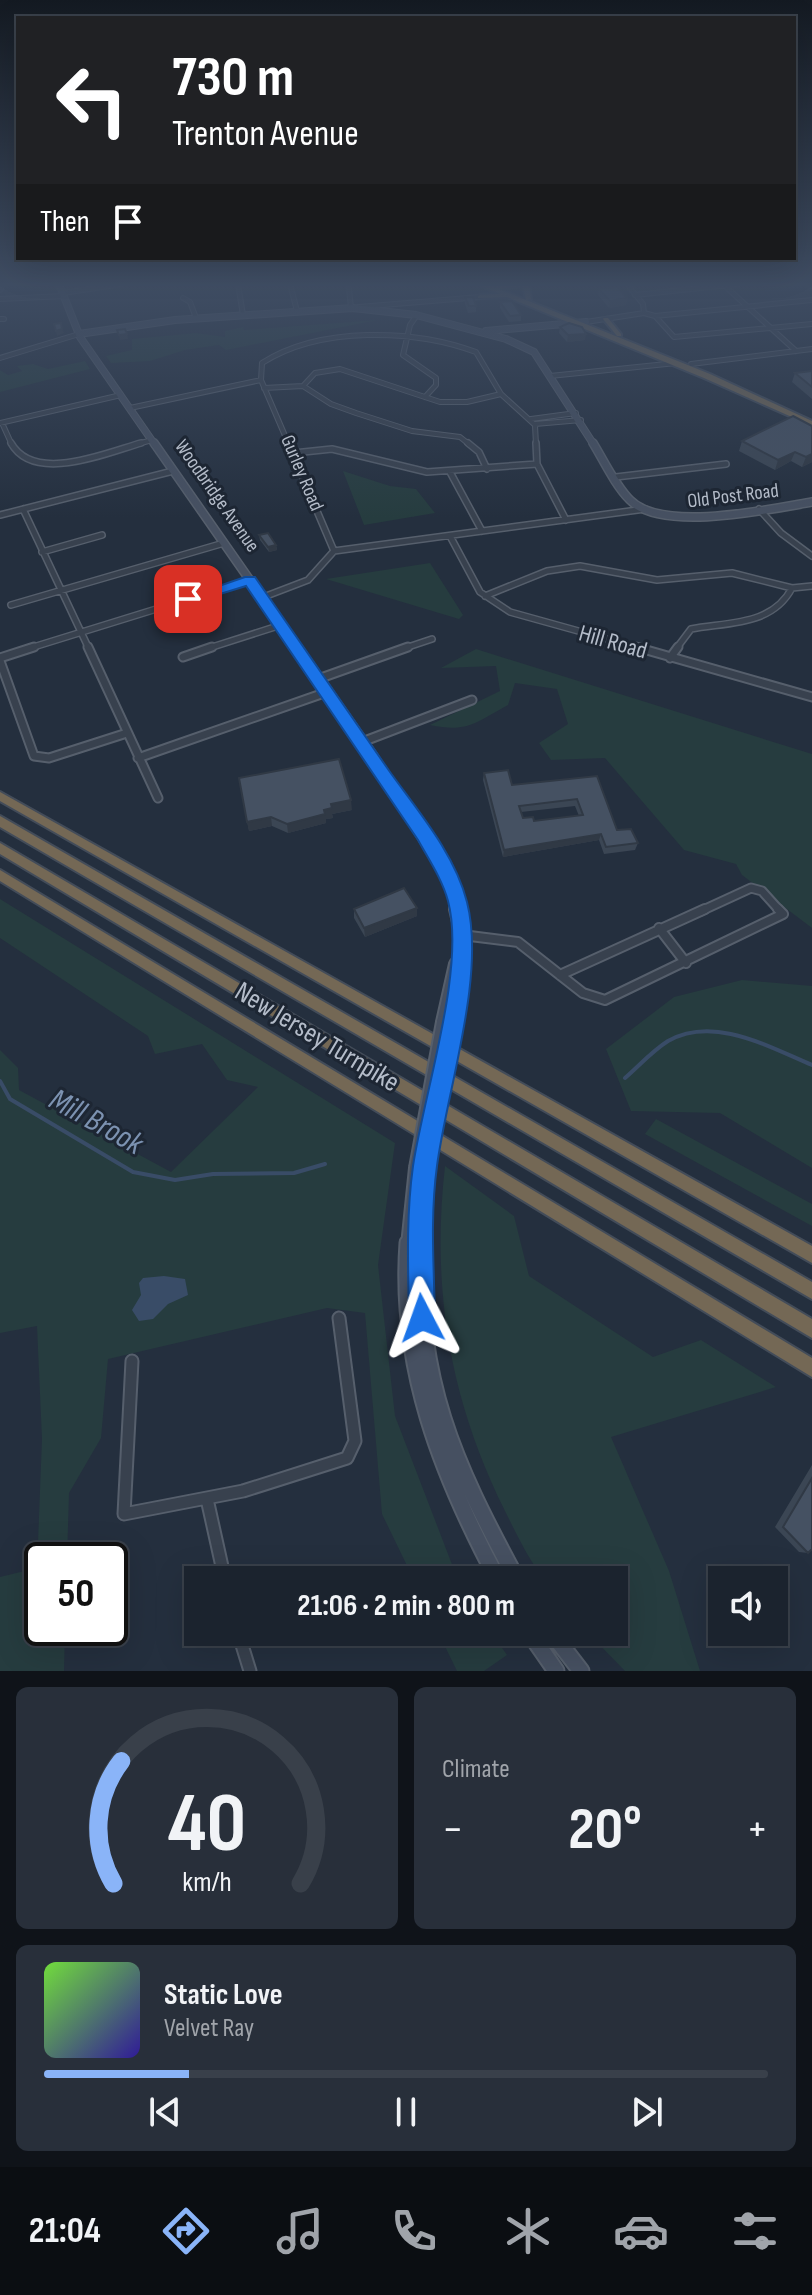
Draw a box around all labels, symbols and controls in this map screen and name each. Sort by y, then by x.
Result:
text: 730 m [172,45,294,112]
icon: left [40,48,144,152]
text: Trenton Avenue [172,113,359,156]
icon: arrive [106,200,150,244]
text: Then [40,204,90,240]
street label: Gurley Road [275,432,329,514]
street label: Woodbridge Avenue [169,435,265,557]
street label: Old Post Road [686,479,780,513]
pin [154,565,222,633]
icon: arrive [166,577,210,621]
street label: Hill Road [576,618,650,666]
street label: New Jersey Turnpike [229,975,405,1099]
water label: Mill Brook [42,1080,151,1164]
position arrow [380,1276,464,1360]
speed limit sign: 50 [24,1542,128,1646]
map controls [708,1566,788,1646]
button: sound [708,1566,788,1646]
text: 21:06 · 2 min · 800 m [297,1588,515,1624]
text: Climate [442,1754,510,1785]
text: 40 [168,1775,246,1875]
text: 20° [568,1794,642,1866]
text: − [442,1803,464,1856]
text: + [746,1803,768,1856]
text: km/h [182,1865,232,1900]
text: Static Love [164,1977,283,2013]
text: Velvet Ray [164,2013,254,2044]
icon: previous [143,2090,187,2134]
icon: pause [384,2090,428,2134]
icon: next [625,2090,669,2134]
icon: directions [158,2203,214,2259]
icon: music [272,2203,328,2259]
icon: phone [386,2203,442,2259]
icon: climate [500,2203,556,2259]
icon: car [613,2203,669,2259]
icon: filters [727,2203,783,2259]
text: 21:04 [29,2210,101,2253]

